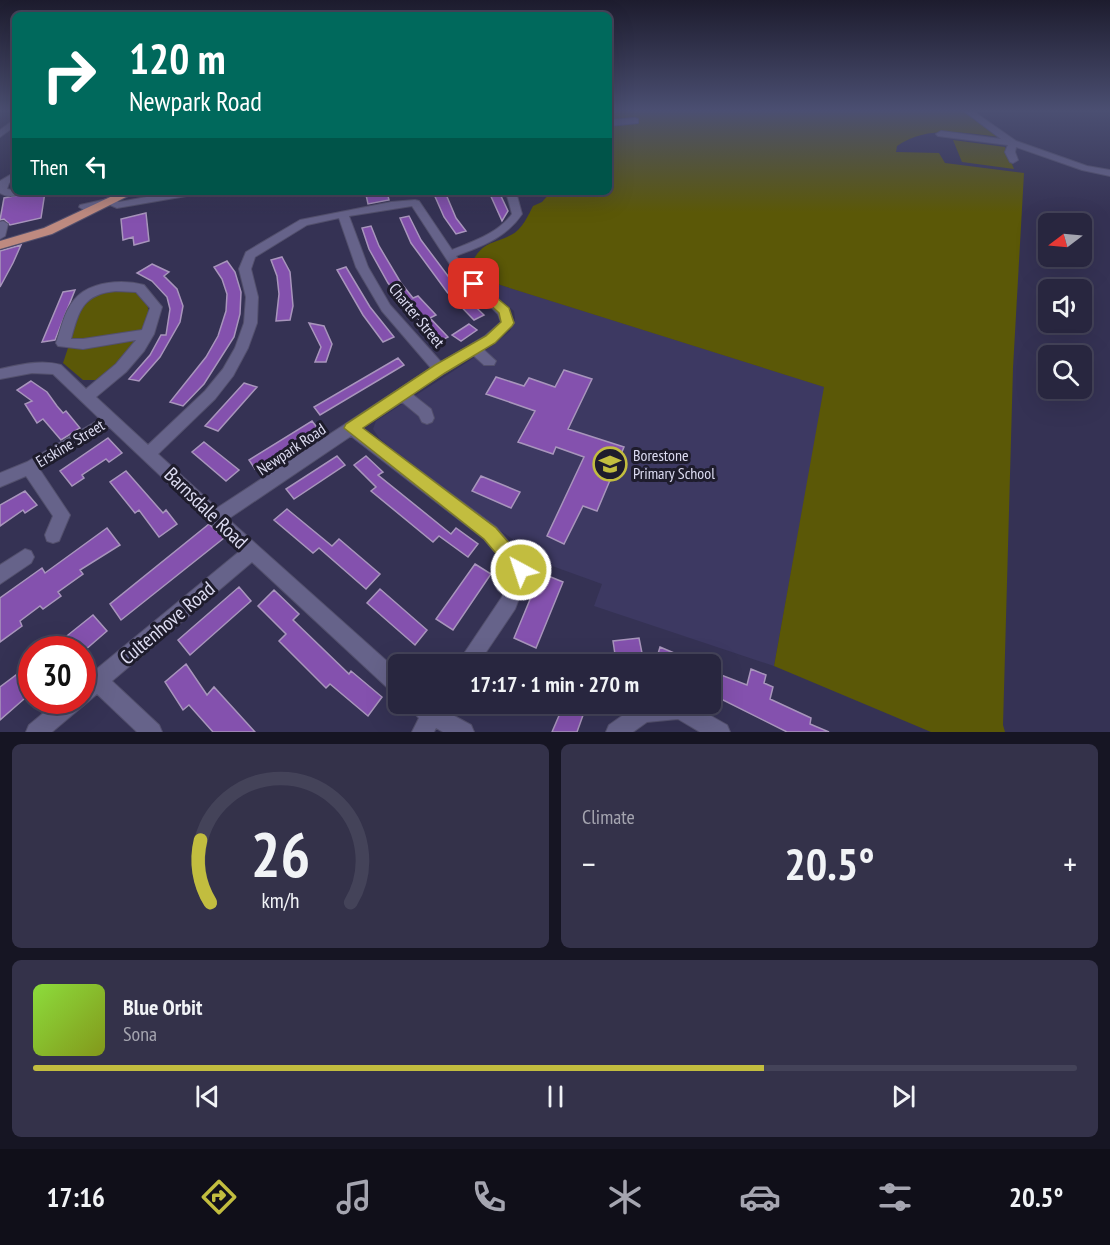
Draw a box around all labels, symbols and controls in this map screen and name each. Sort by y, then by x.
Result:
text: 120 m [129,31,226,86]
icon: right [30,36,108,114]
text: Newpark Road [129,84,262,118]
icon: left [80,150,113,183]
text: Then [30,153,68,181]
north arrow [1038,213,1092,267]
map controls [1038,213,1092,399]
pin [448,258,499,309]
icon: arrive [457,267,490,300]
street label: Charter Street [385,279,449,352]
button: sound [1038,279,1092,333]
button: search [1038,345,1092,399]
street label: Erskine Street [32,414,108,471]
street label: Newpark Road [253,419,329,479]
place label: Borestone Primary School [633,445,715,483]
school or university icon: Borestone Primary School [592,446,628,482]
street label: Barnsdale Road [159,462,253,554]
position arrow [489,538,553,602]
street label: Cultenhove Road [114,576,220,670]
speed limit sign: 30 [18,636,96,714]
text: 17:17 · 1 min · 270 m [470,670,639,698]
text: Climate [582,804,635,830]
text: 26 [251,813,310,894]
text: 20.5° [784,834,875,892]
text: − [582,842,596,885]
text: + [1063,842,1077,885]
text: km/h [261,886,300,914]
text: Blue Orbit [123,993,202,1021]
text: Sona [123,1021,157,1047]
icon: previous [191,1080,224,1113]
icon: pause [539,1080,572,1113]
icon: next [887,1080,920,1113]
icon: directions [198,1176,240,1218]
icon: music [333,1176,375,1218]
icon: phone [468,1176,510,1218]
icon: climate [604,1176,646,1218]
icon: car [739,1176,781,1218]
icon: filters [874,1176,916,1218]
text: 17:16 [47,1180,105,1214]
text: 20.5° [1009,1180,1063,1214]

